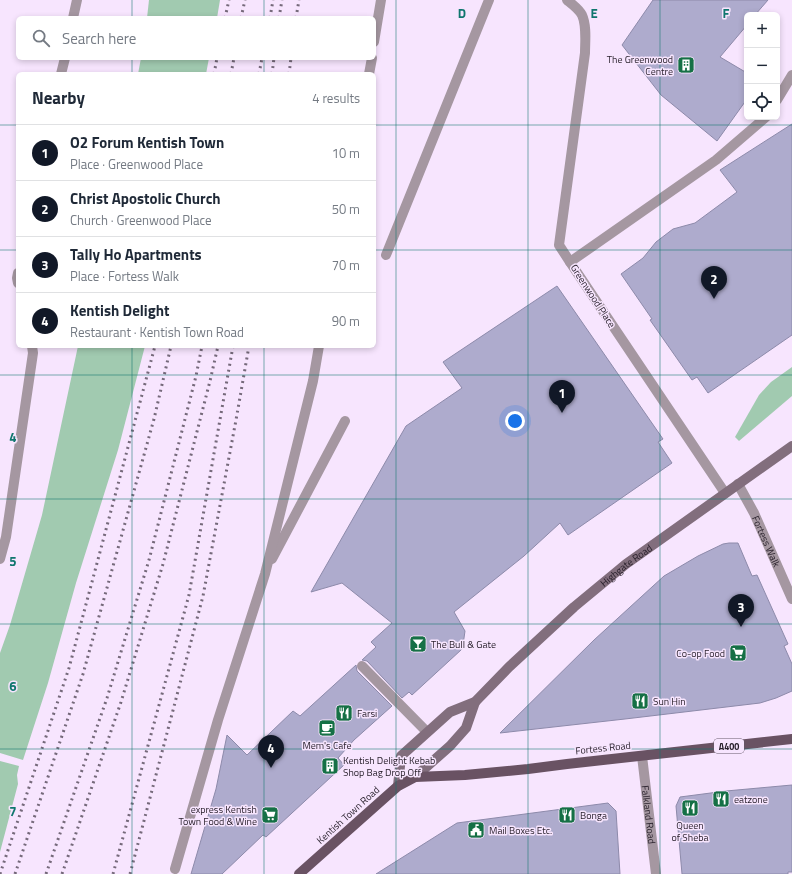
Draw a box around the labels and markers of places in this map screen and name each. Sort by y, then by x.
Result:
place label: The Greenwood Centre [607,52,673,79]
building icon: The Greenwood Centre [676,55,696,75]
pin: 2 [701,266,727,299]
pin: 1 [549,380,575,413]
pin: 3 [728,594,754,627]
bar icon: The Bull & Gate [408,634,428,654]
place label: The Bull & Gate [431,637,496,652]
supermarket icon: Co-op Food [728,643,748,663]
place label: Co-op Food [676,646,725,661]
restaurant icon: Sun Hin [630,691,650,711]
place label: Sun Hin [653,694,686,709]
restaurant icon: Farsi [334,703,354,723]
place label: Farsi [357,706,377,721]
cafe icon: Mem's Cafe [317,718,337,738]
pin: 4 [258,735,284,768]
place label: Mem's Cafe [302,738,352,753]
place label: Kentish Delight Kebab Shop Bag Drop Off [343,753,435,780]
building icon: Kentish Delight Kebab Shop Bag Drop Off [320,756,340,776]
restaurant icon: eatzone [711,789,731,809]
place label: eatzone [734,792,768,807]
restaurant icon: Queen of Sheba [680,798,700,818]
place label: express Kentish Town Food & Wine [179,802,257,829]
supermarket icon: express Kentish Town Food & Wine [260,805,280,825]
restaurant icon: Bonga [557,805,577,825]
place label: Bonga [580,808,607,823]
place label: Queen of Sheba [672,818,708,845]
public building icon: Mail Boxes Etc. [466,820,486,840]
place label: Mail Boxes Etc. [489,823,552,838]

